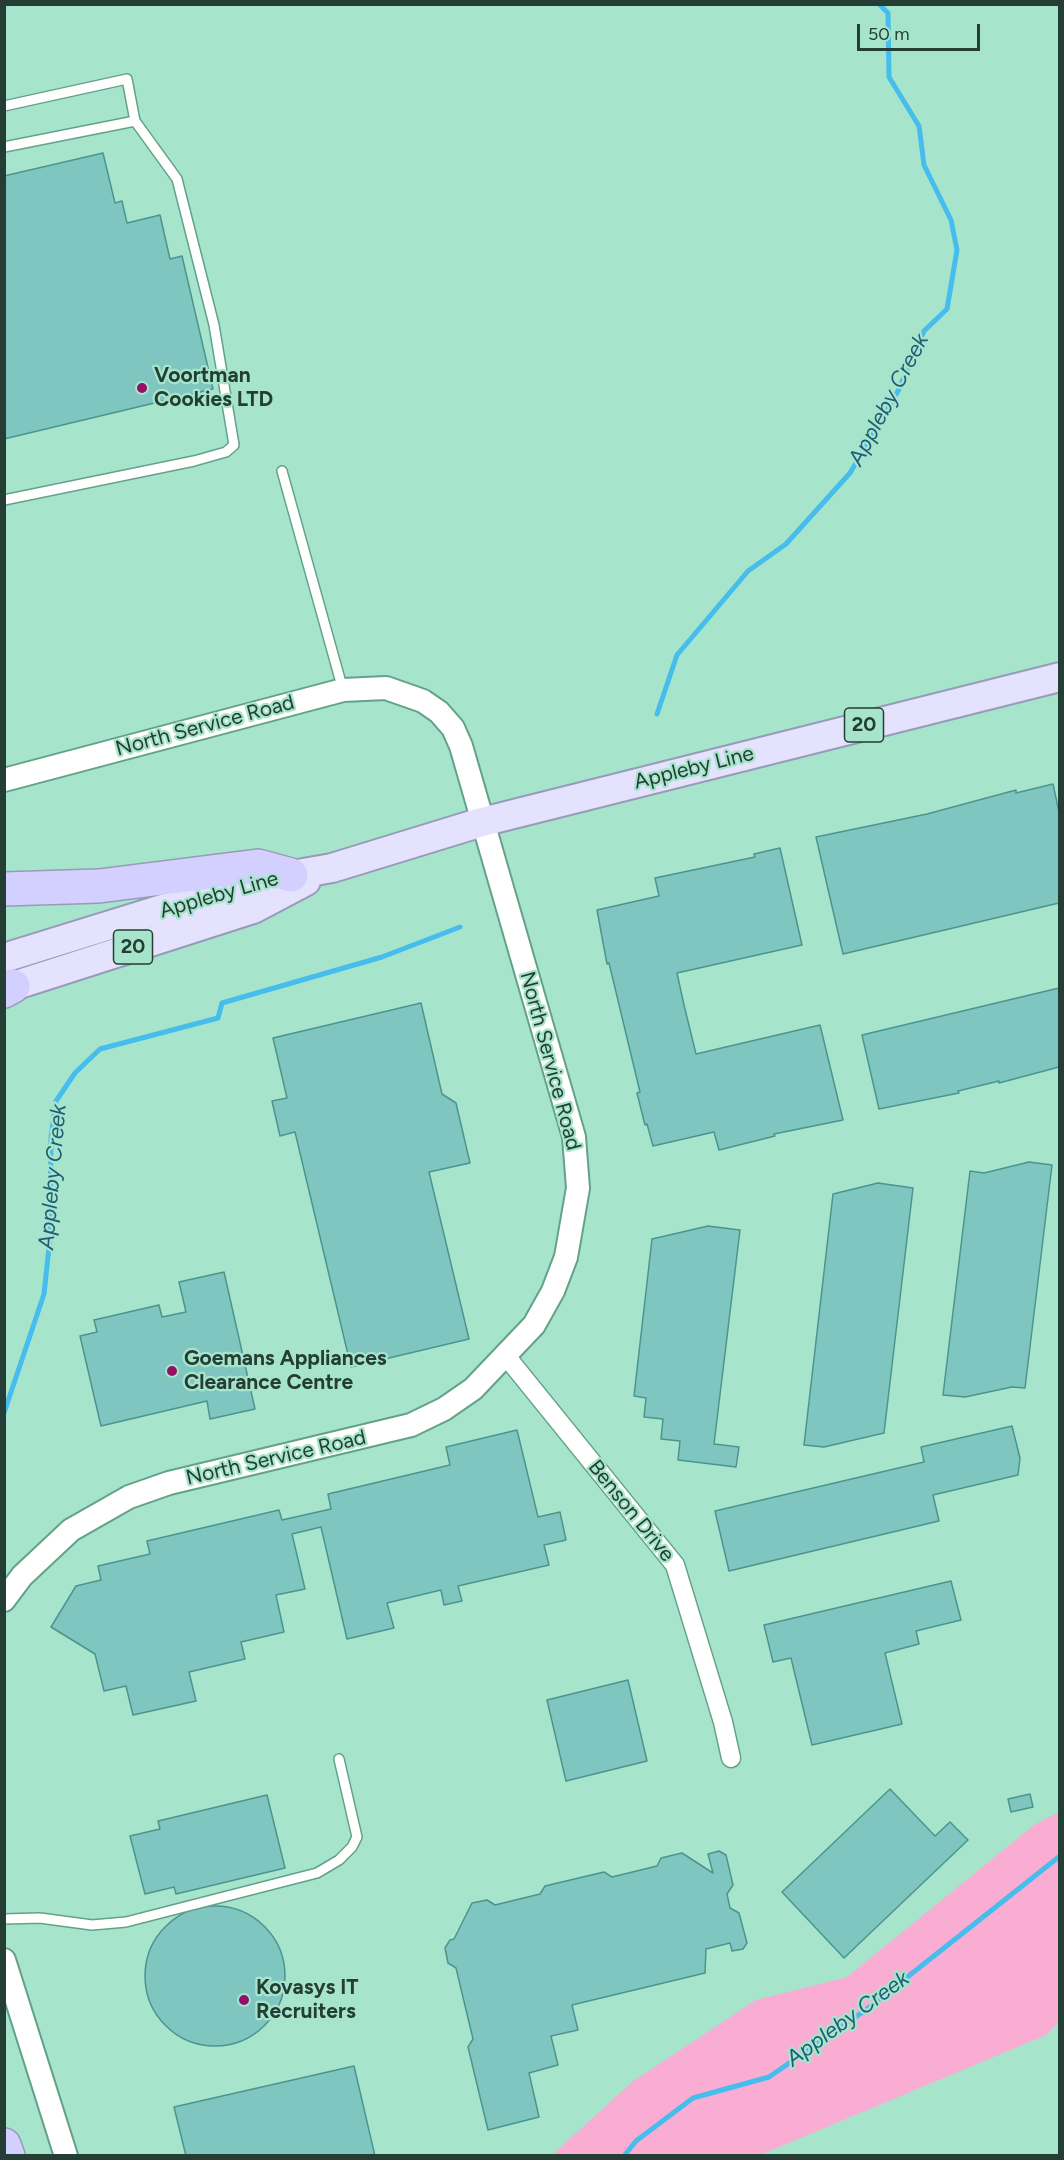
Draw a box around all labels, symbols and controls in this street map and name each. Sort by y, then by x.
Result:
scale bar [860,12,983,50]
text: 50 m [868,23,910,45]
water label: Appleby Creek [843,329,935,471]
place label: Voortman Cookies LTD [154,363,273,413]
marker: Voortman Cookies LTD [135,381,149,395]
street label: North Service Road [113,690,297,762]
road number: 20 [844,708,884,742]
street label: Appleby Line [632,741,756,795]
street label: Appleby Line [157,866,281,924]
road number: 20 [114,930,152,964]
street label: North Service Road [514,969,586,1153]
water label: Appleby Creek [34,1103,72,1251]
place label: Goemans Appliances Clearance Centre [184,1346,387,1396]
marker: Goemans Appliances Clearance Centre [165,1364,179,1378]
street label: North Service Road [184,1425,368,1491]
street label: Benson Drive [582,1455,680,1567]
water label: Appleby Creek [781,1966,915,2072]
place label: Kovasys IT Recruiters [256,1975,359,2025]
marker: Kovasys IT Recruiters [237,1993,251,2007]

